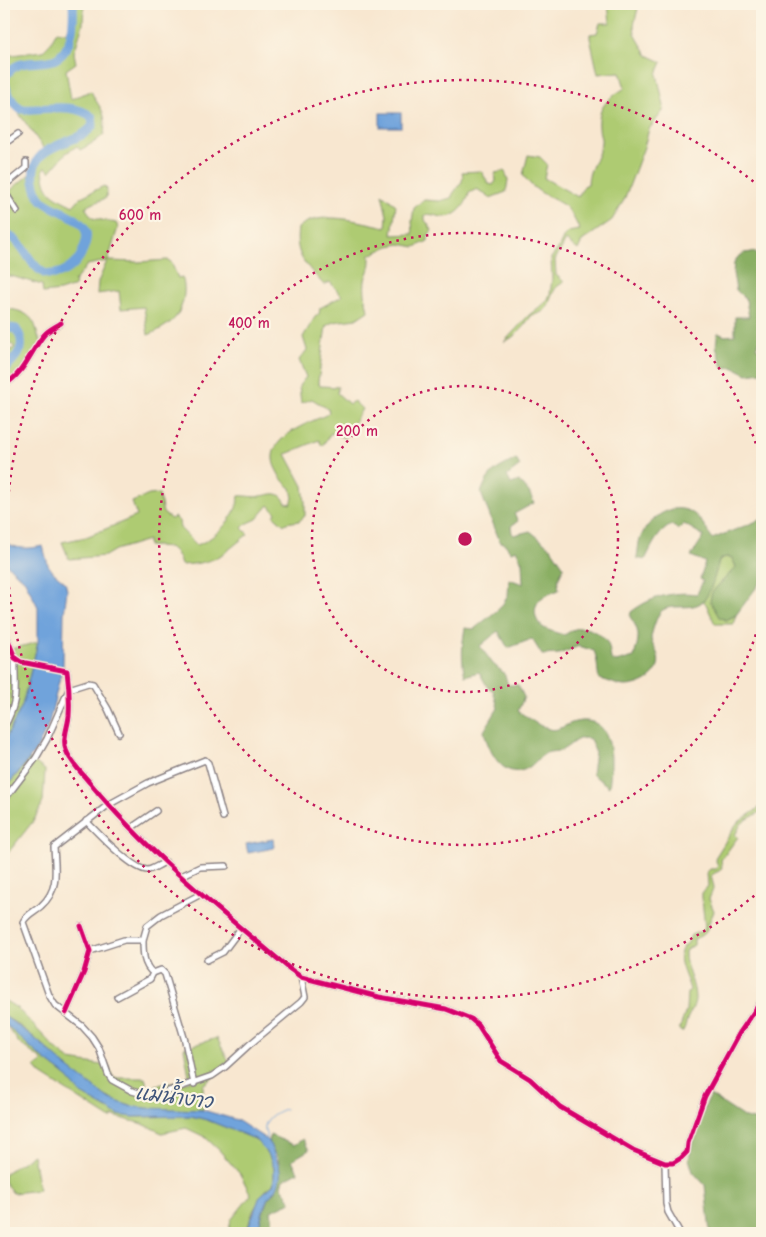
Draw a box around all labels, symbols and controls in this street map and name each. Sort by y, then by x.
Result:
text: 600 m [119,206,161,224]
text: 400 m [228,314,270,332]
text: 200 m [336,422,378,440]
centre of rings [456,530,474,548]
water label: แม่น้ำงาว [134,1074,217,1113]

